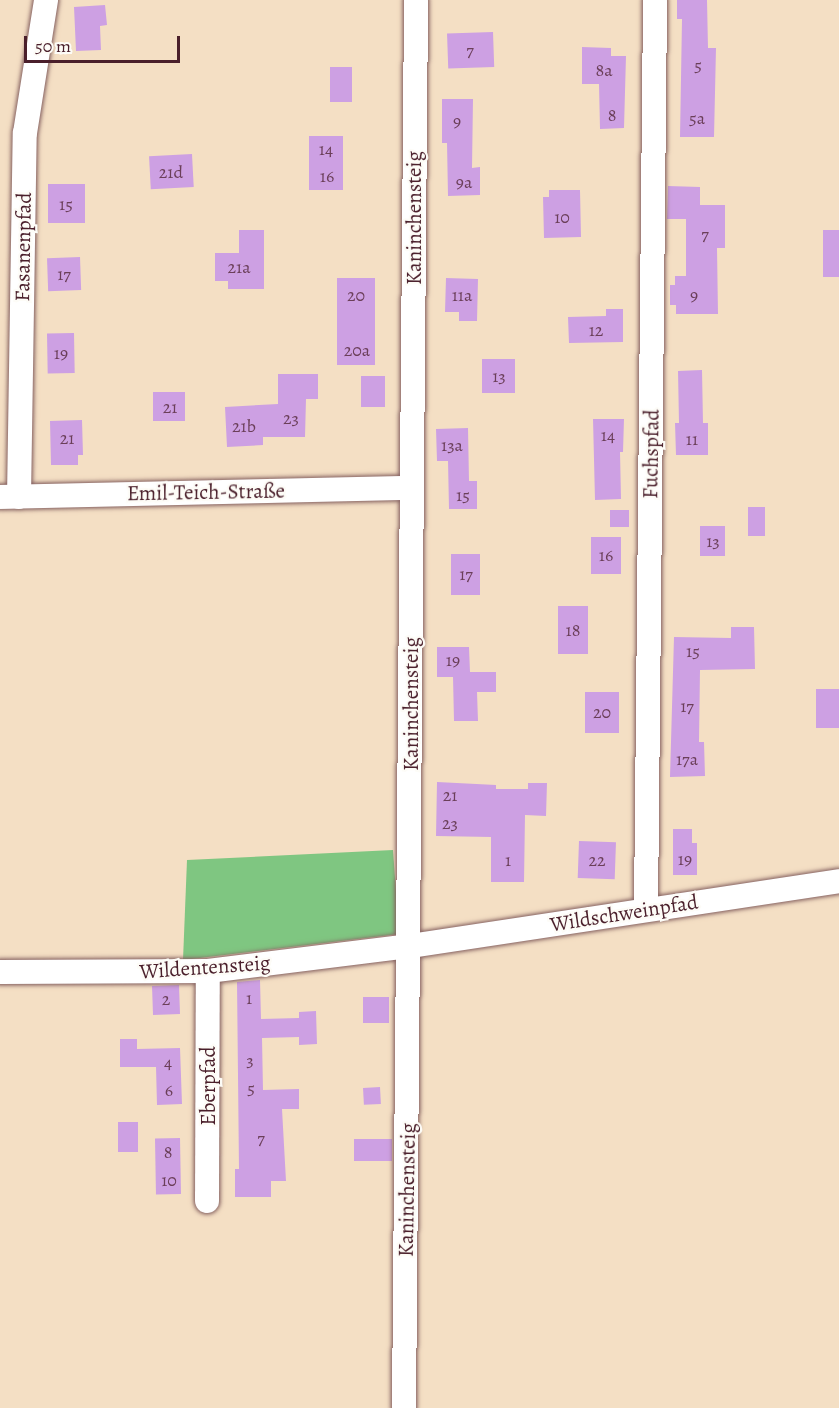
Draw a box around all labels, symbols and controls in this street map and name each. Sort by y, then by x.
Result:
scale bar [27,24,183,62]
text: 50 m [35,34,71,58]
house number: 7 [466,39,474,61]
house number: 5 [694,54,702,76]
house number: 8a [595,59,613,81]
house number: 8 [608,104,616,126]
house number: 5a [689,107,705,129]
house number: 9 [453,110,461,132]
house number: 14 [319,138,333,160]
street label: Kaninchensteig [401,151,427,285]
house number: 21d [159,161,183,183]
house number: 16 [320,165,334,187]
house number: 9a [456,171,472,193]
street label: Fasanenpfad [9,192,37,302]
house number: 15 [59,193,73,215]
house number: 10 [554,206,570,228]
house number: 7 [701,223,709,245]
house number: 21a [227,256,251,278]
house number: 17 [57,263,71,285]
house number: 20 [347,284,365,306]
house number: 11a [452,284,472,306]
house number: 9 [690,284,698,306]
house number: 12 [589,319,603,341]
house number: 20a [344,339,370,361]
house number: 19 [54,342,68,364]
house number: 13 [492,365,506,387]
house number: 21 [163,396,177,418]
house number: 23 [283,407,299,429]
street label: Fuchspfad [638,409,664,499]
house number: 21b [232,415,256,437]
house number: 14 [601,424,615,446]
house number: 21 [60,427,74,449]
house number: 11 [686,428,698,450]
house number: 13a [441,434,463,456]
street label: Emil-Teich-Straße [127,478,285,506]
house number: 15 [456,484,470,506]
house number: 13 [706,530,720,552]
house number: 16 [599,544,613,566]
house number: 17 [459,563,473,585]
house number: 18 [566,619,580,641]
street label: Kaninchensteig [398,637,424,771]
house number: 15 [686,640,700,662]
house number: 19 [446,649,460,671]
house number: 17 [680,695,694,717]
house number: 20 [593,701,611,723]
house number: 17a [676,748,698,770]
house number: 21 [443,784,457,806]
house number: 23 [442,812,458,834]
house number: 19 [678,848,692,870]
house number: 1 [505,849,511,871]
house number: 22 [588,849,606,871]
street label: Wildschweinpfad [548,889,700,937]
street label: Wildentensteig [139,950,271,984]
house number: 1 [246,987,252,1009]
house number: 2 [162,988,170,1010]
street label: Eberpfad [195,1046,221,1126]
house number: 3 [246,1049,254,1071]
house number: 4 [164,1051,172,1073]
house number: 5 [247,1077,255,1099]
house number: 6 [165,1079,173,1101]
street label: Kaninchensteig [393,1123,421,1257]
house number: 7 [257,1127,265,1149]
house number: 8 [164,1141,172,1163]
house number: 10 [161,1169,177,1191]

